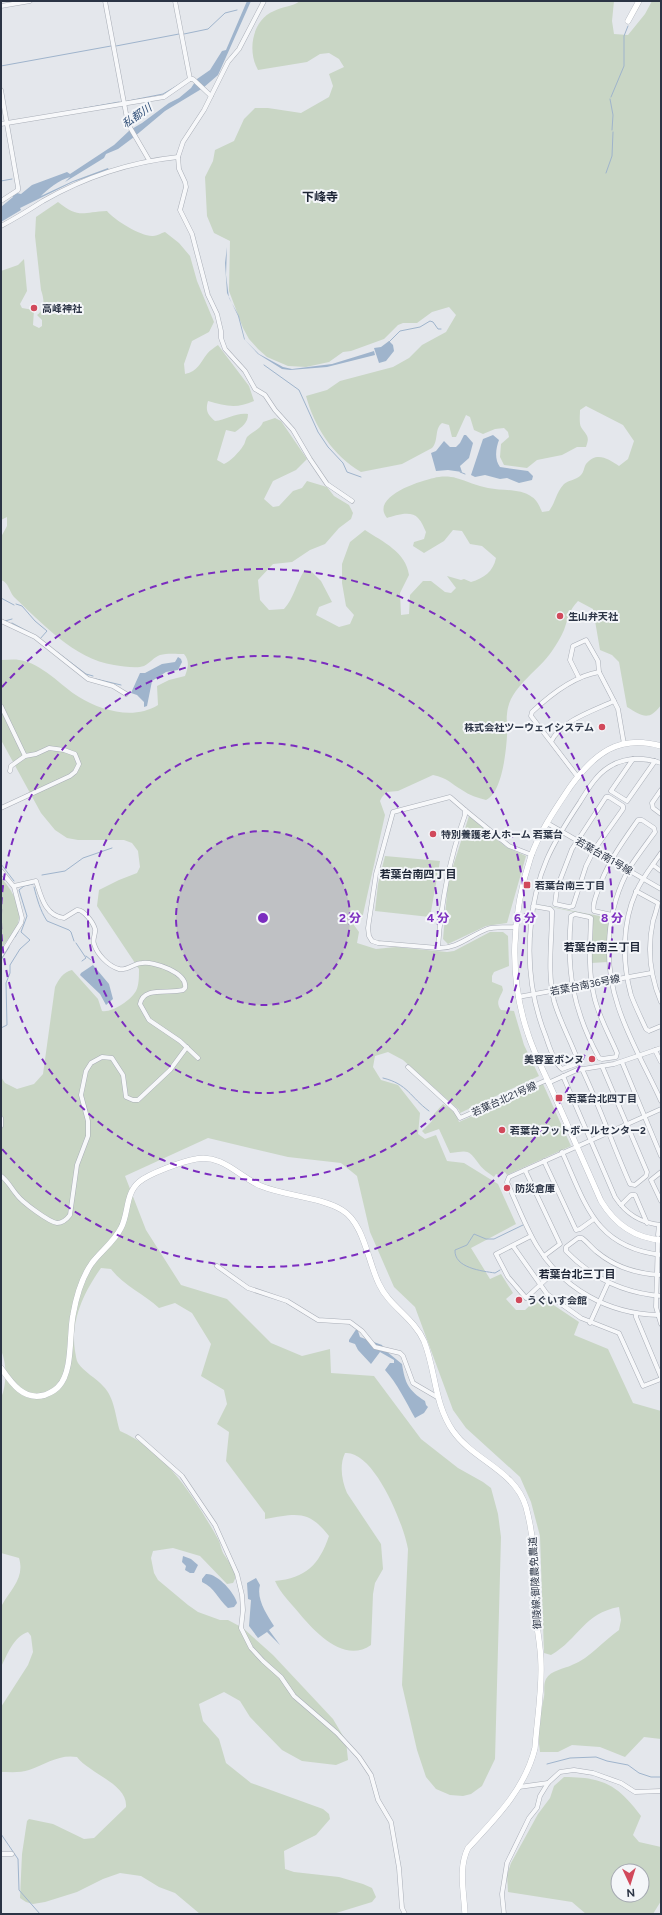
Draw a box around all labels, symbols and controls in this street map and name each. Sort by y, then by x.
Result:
water label: 私都川 [120,101,155,131]
district label: 下峰寺 [302,190,338,204]
place label: 高峰神社 [42,302,83,315]
marker: 高峰神社 [29,303,39,313]
place label: 生山弁天社 [568,610,619,623]
marker: 生山弁天社 [555,611,565,621]
place label: 株式会社ツーウェイシステム [464,721,594,734]
marker: 株式会社ツーウェイシステム [597,722,607,732]
place label: 特別養護老人ホーム 若葉台 [441,828,563,841]
marker: 特別養護老人ホーム 若葉台 [428,829,438,839]
street label: 若葉台南1号線 [573,834,635,878]
district label: 若葉台南四丁目 [380,868,457,881]
place label: 若葉台南三丁目 [534,879,605,892]
marker: 若葉台南三丁目 [522,880,532,890]
centre of rings [256,911,270,925]
text: 2 分 [339,911,361,925]
text: 4 分 [427,911,449,925]
text: 6 分 [514,911,536,925]
text: 8 分 [601,911,623,925]
district label: 若葉台南三丁目 [564,941,641,954]
street label: 若葉台南36号線 [549,972,621,998]
place label: 美容室ボンヌ [524,1053,584,1066]
marker: 美容室ボンヌ [587,1054,597,1064]
street label: 若葉台北21号線 [470,1079,538,1119]
place label: 若葉台北四丁目 [566,1092,637,1105]
marker: 若葉台北四丁目 [554,1093,564,1103]
place label: 若葉台フットボールセンター2 [509,1124,646,1137]
marker: 若葉台フットボールセンター2 [497,1125,507,1135]
place label: 防災倉庫 [515,1182,555,1195]
marker: 防災倉庫 [502,1183,512,1193]
district label: 若葉台北三丁目 [539,1268,616,1281]
place label: うぐいす会館 [527,1294,587,1307]
marker: うぐいす会館 [514,1295,524,1305]
street label: 御陵線;御陵農免農道 [526,1536,544,1630]
north arrow [610,1863,650,1903]
text: N [626,1886,635,1899]

